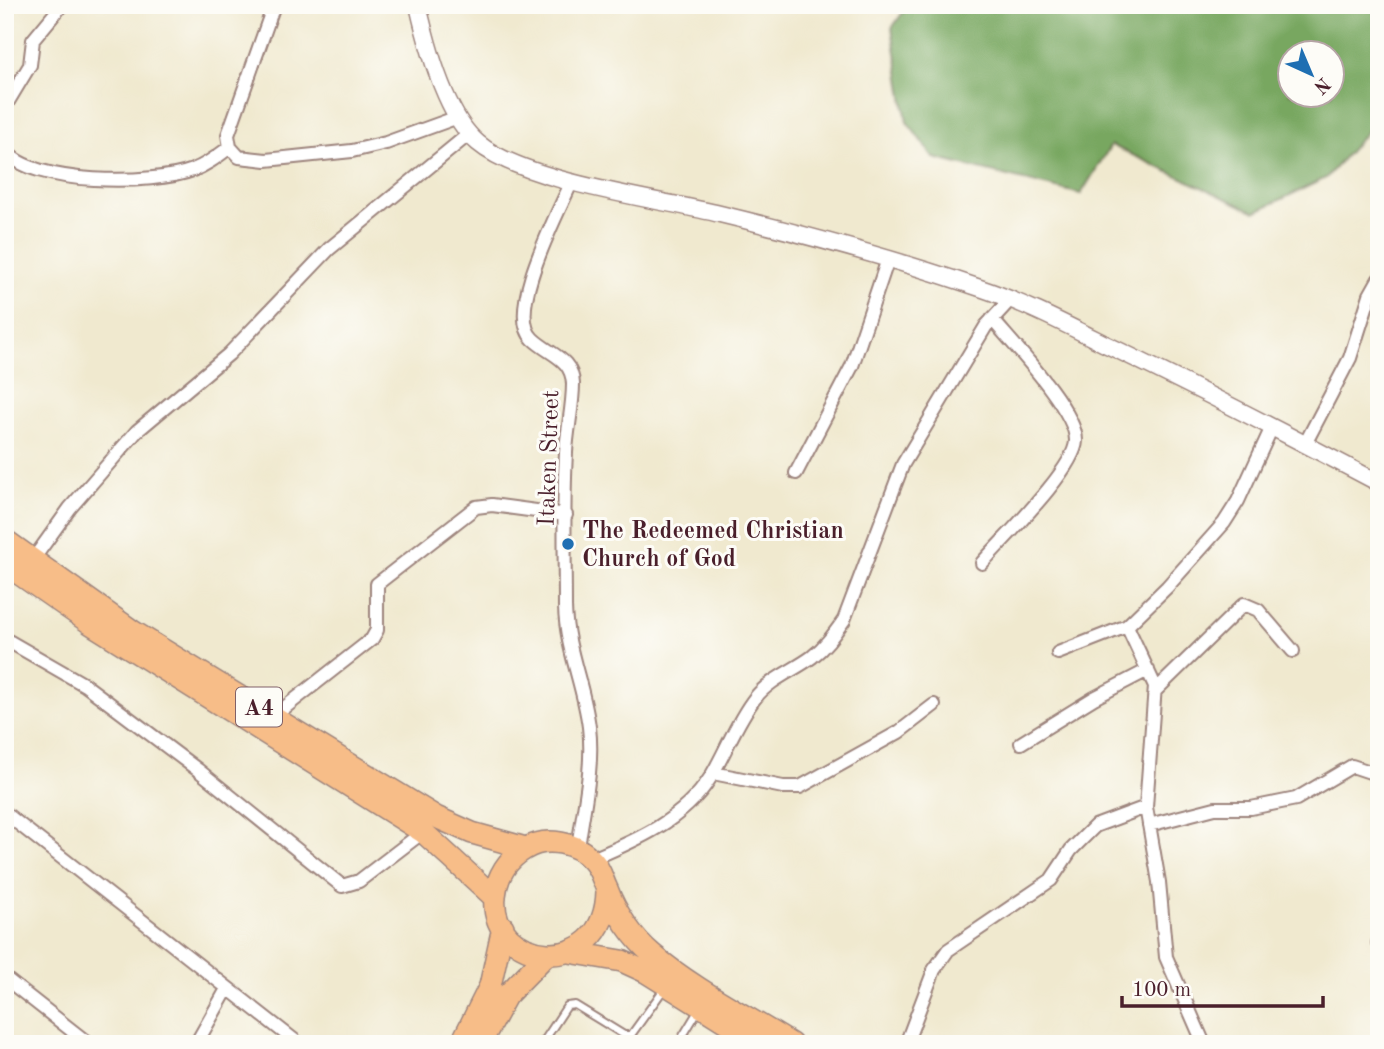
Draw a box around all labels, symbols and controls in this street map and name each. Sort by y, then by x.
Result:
north arrow [1276,38,1346,108]
text: N [1309,73,1333,97]
street label: Itaken Street [536,389,564,527]
place label: The Redeemed Christian Church of God [582,520,844,572]
marker: The Redeemed Christian Church of God [560,536,576,552]
road number: A4 [236,688,282,726]
scale bar [1122,965,1323,1009]
text: 100 m [1132,980,1191,1001]

